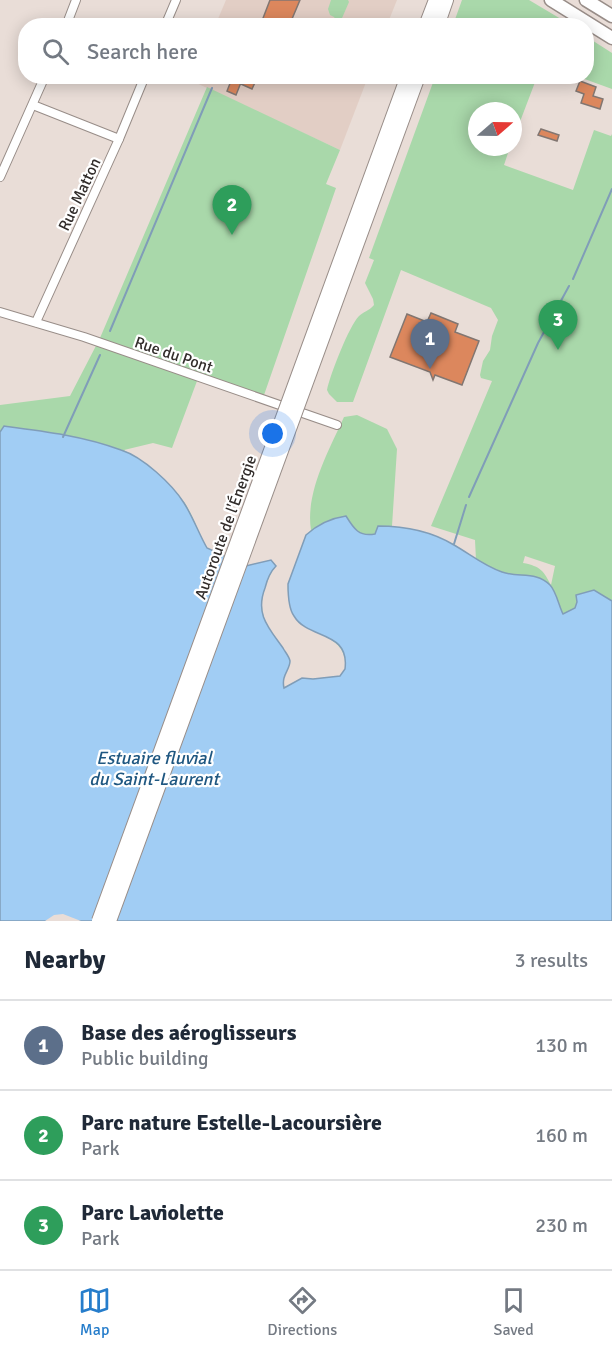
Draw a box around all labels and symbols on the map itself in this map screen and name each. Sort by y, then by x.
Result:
north arrow [468,102,522,156]
street label: Rue Matton [54,155,106,234]
pin: 2 [212,186,252,235]
pin: 3 [538,300,578,350]
pin: 1 [410,320,450,369]
street label: Rue du Pont [132,332,216,378]
your location [258,419,287,448]
street label: Autoroute de l'Énergie [191,453,261,602]
water label: Estuaire fluvial du Saint-Laurent [89,747,221,790]

